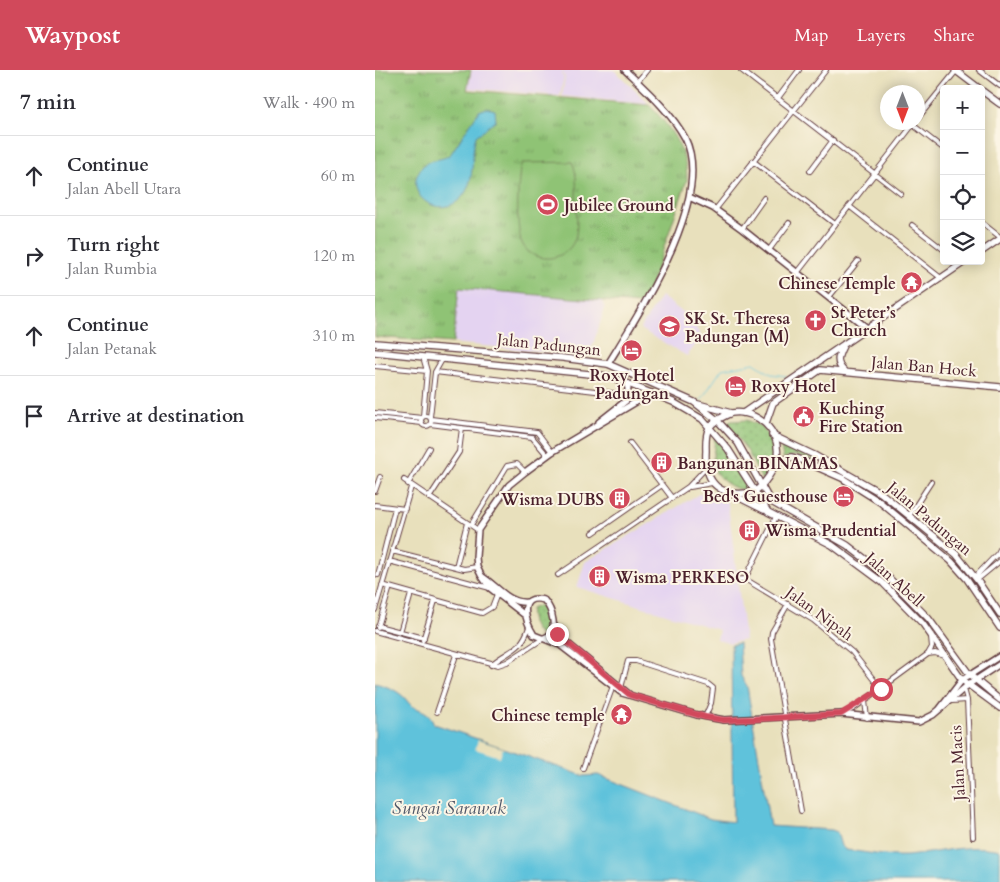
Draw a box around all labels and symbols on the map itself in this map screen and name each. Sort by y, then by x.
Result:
north arrow [880,85,925,130]
sports icon: Jubilee Ground [536,193,560,217]
place label: Jubilee Ground [562,195,674,217]
temple icon: Chinese Temple [900,271,924,295]
place label: Chinese Temple [778,273,896,295]
place label: St Peter’s Church [831,302,896,342]
place label: SK St. Theresa Padungan (M) [685,308,790,348]
church icon: St Peter’s Church [803,309,827,333]
school or university icon: SK St. Theresa Padungan (M) [657,315,681,339]
street label: Jalan Padungan [494,328,602,361]
hotel icon: Roxy Hotel Padungan [620,339,644,363]
street label: Jalan Ban Hock [868,351,978,383]
place label: Roxy Hotel Padungan [590,365,675,405]
hotel icon: Roxy Hotel [723,374,747,398]
place label: Roxy Hotel [751,376,836,398]
place label: Kuching Fire Station [819,398,904,438]
public building icon: Kuching Fire Station [791,405,815,429]
building icon: Bangunan BINAMAS [649,451,673,475]
place label: Bangunan BINAMAS [677,453,838,475]
street label: Jalan Padungan [881,475,976,561]
hotel icon: Bed's Guesthouse [832,484,856,508]
place label: Bed's Guesthouse [702,486,828,508]
building icon: Wisma DUBS [608,487,632,511]
place label: Wisma DUBS [500,489,604,511]
building icon: Wisma Prudential [737,518,761,542]
place label: Wisma Prudential [764,520,897,542]
street label: Jalan Abell [859,546,928,612]
building icon: Wisma PERKESO [587,565,611,589]
place label: Wisma PERKESO [614,567,749,589]
street label: Jalan Nipah [779,580,858,646]
route end [546,623,569,646]
route start [870,678,893,701]
temple icon: Chinese temple [609,703,633,727]
place label: Chinese temple [491,705,605,727]
street label: Jalan Macis [945,725,971,803]
water label: Sungai Sarawak [392,796,506,821]

